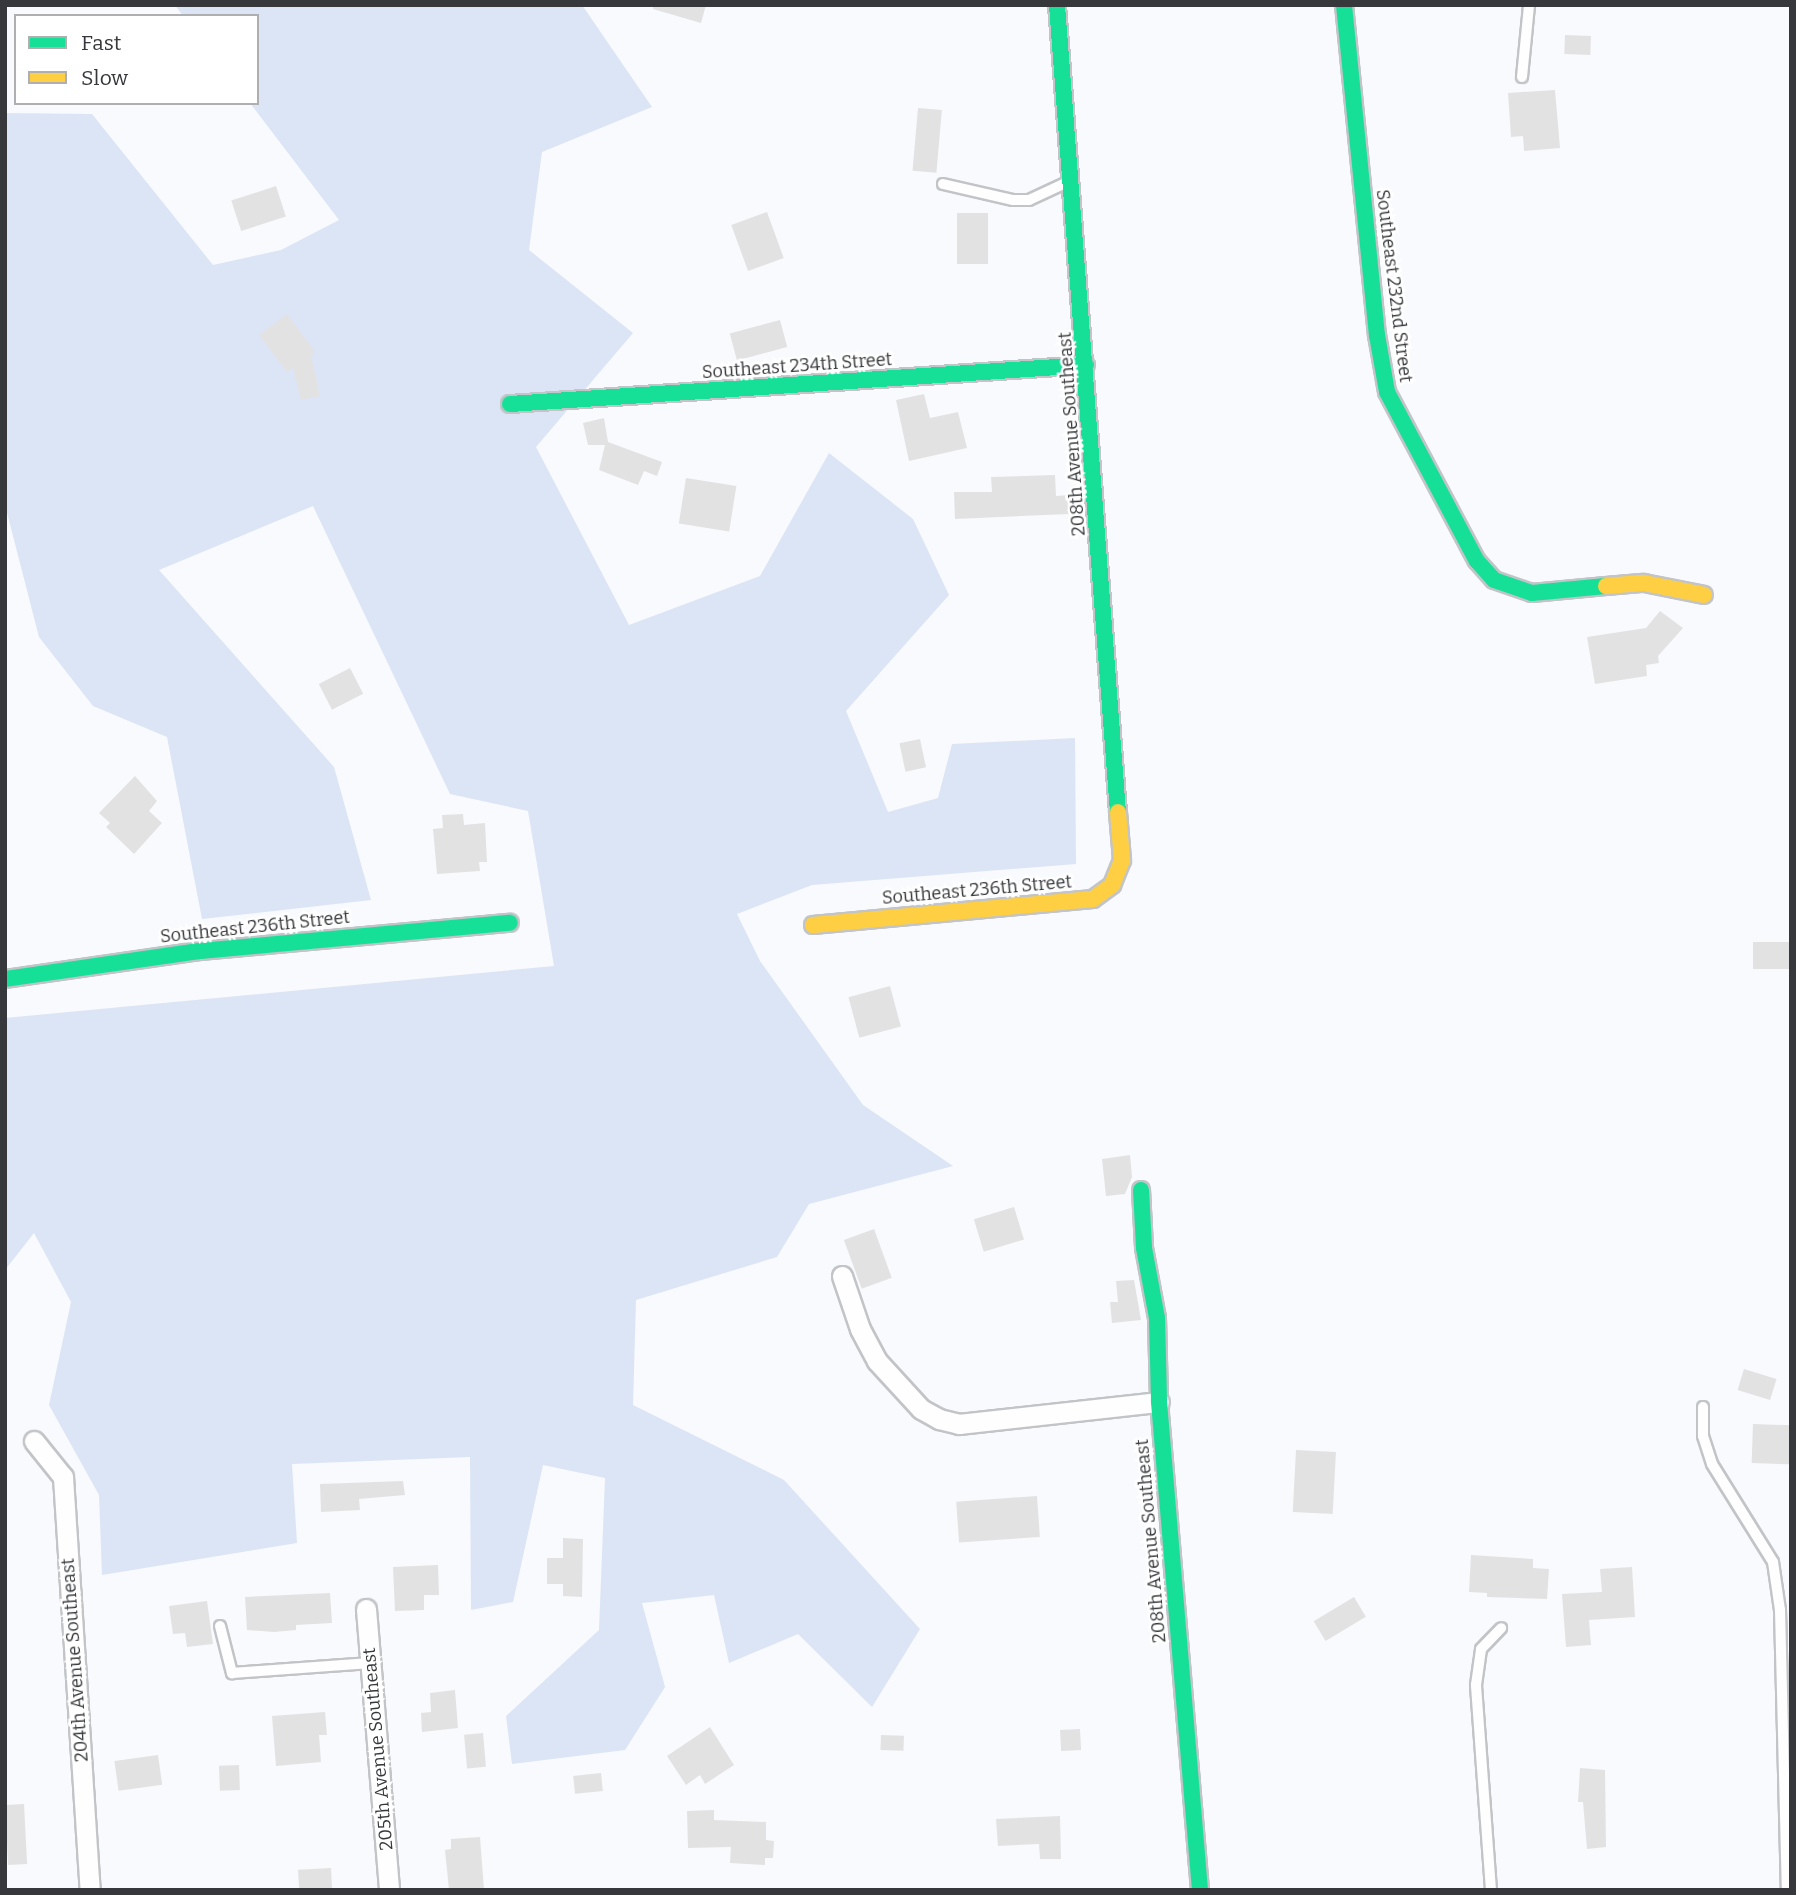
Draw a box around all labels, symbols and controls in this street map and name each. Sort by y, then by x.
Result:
legend [14,14,259,105]
text: Fast [81,30,121,56]
text: Slow [81,65,128,91]
street label: Southeast 232nd Street [1371,188,1417,384]
street label: 208th Avenue Southeast [1054,331,1090,537]
street label: Southeast 234th Street [701,349,893,383]
street label: Southeast 236th Street [881,871,1073,909]
street label: Southeast 236th Street [159,906,351,948]
street label: 208th Avenue Southeast [1131,1438,1171,1644]
street label: 204th Avenue Southeast [57,1557,93,1763]
street label: 205th Avenue Southeast [358,1647,398,1851]

